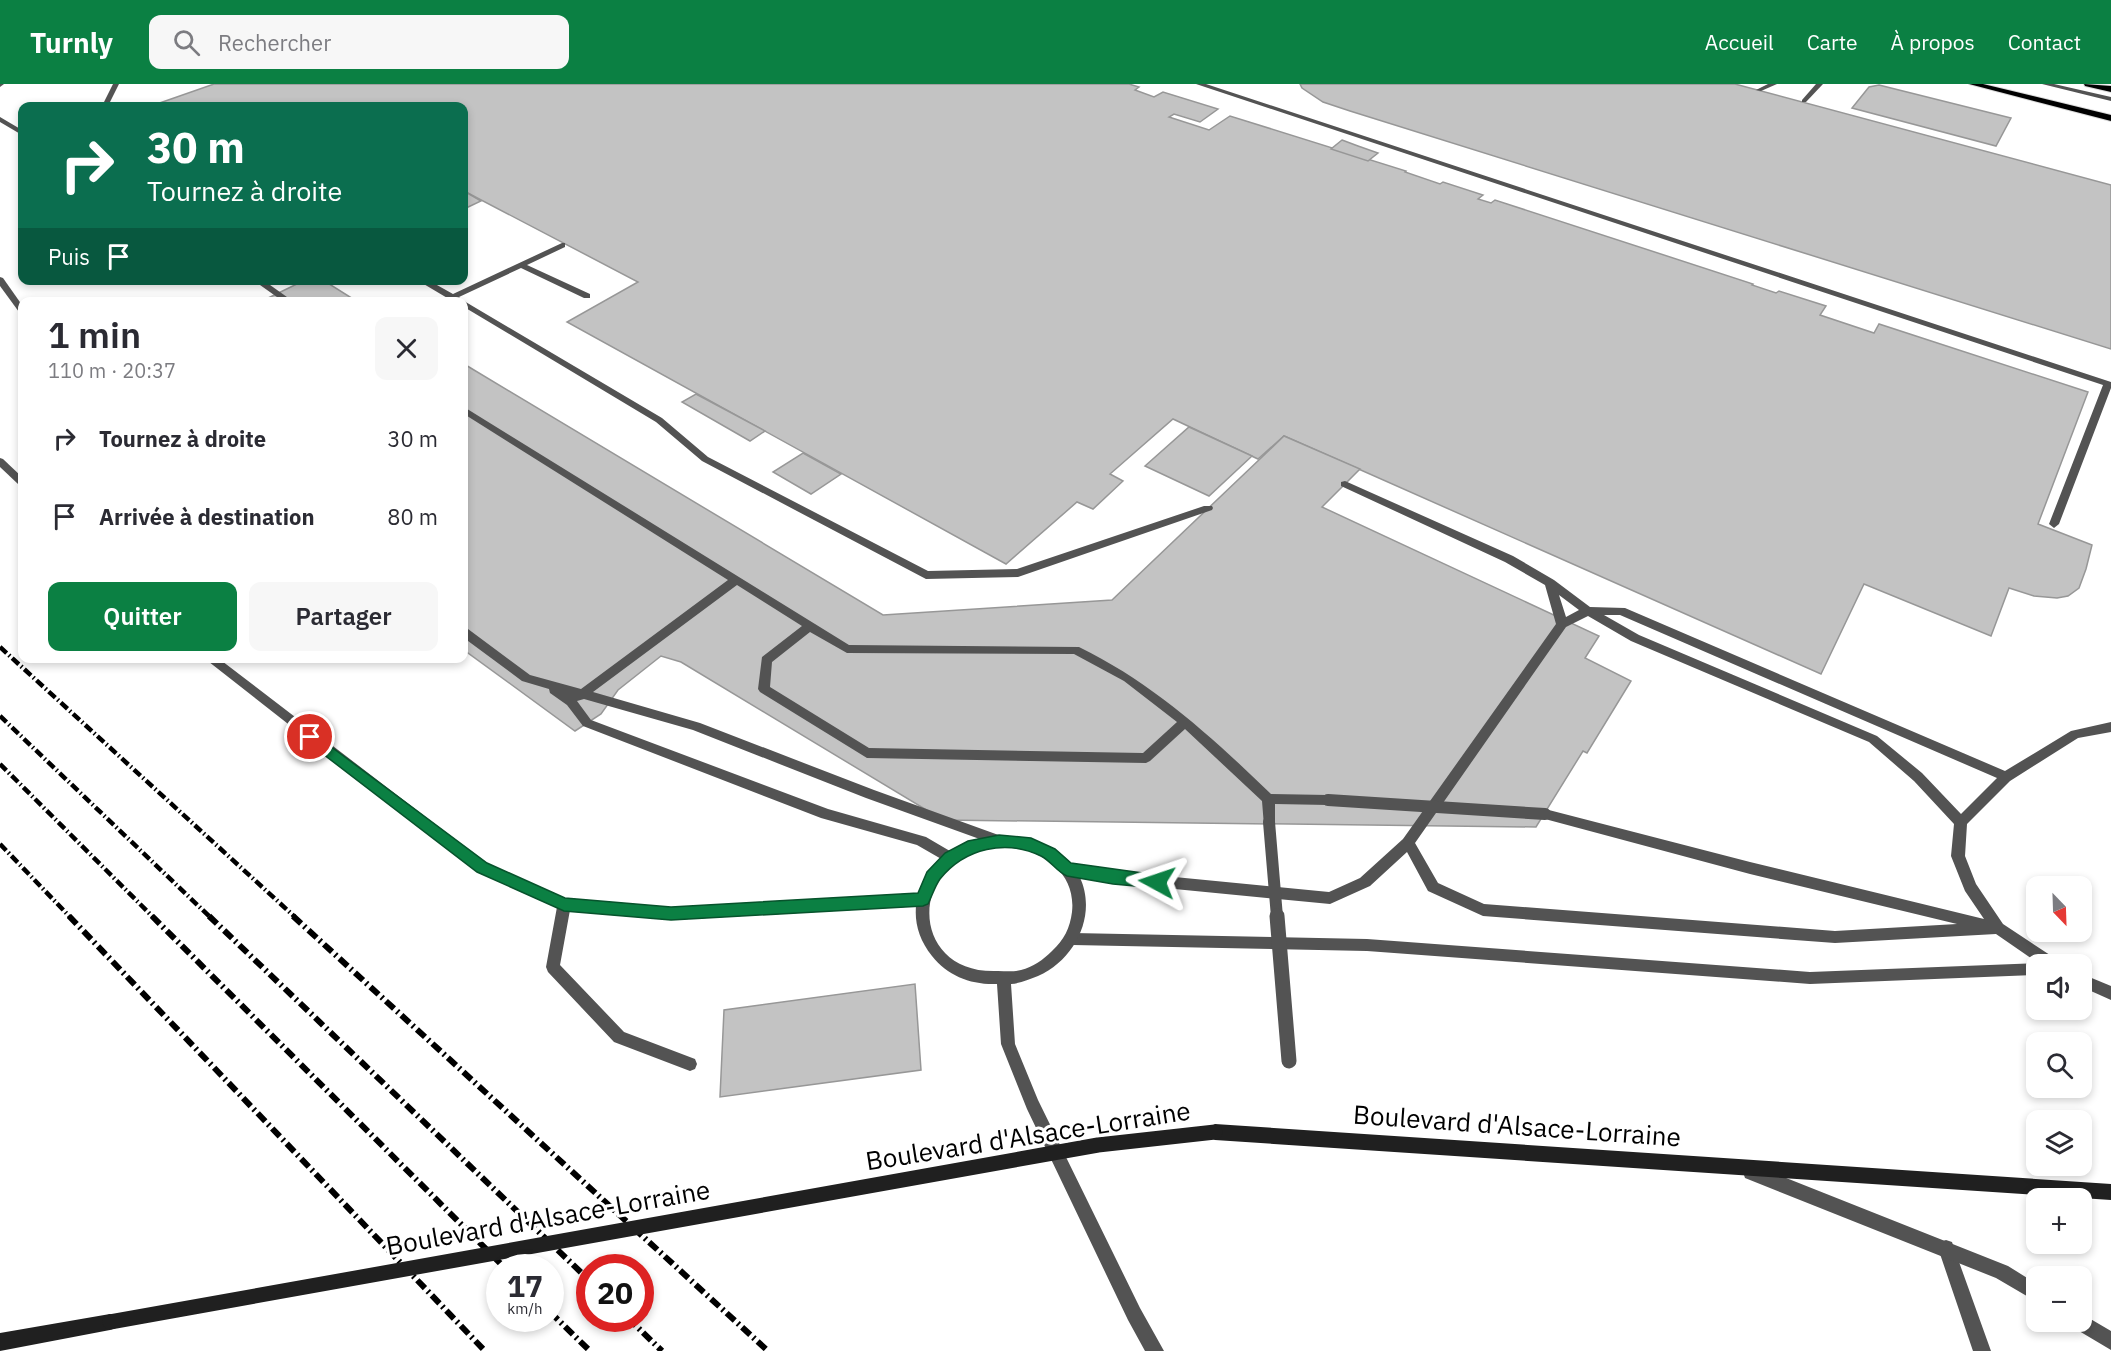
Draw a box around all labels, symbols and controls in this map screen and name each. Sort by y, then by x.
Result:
search box [149,15,569,69]
text: Turnly [30,24,113,61]
icon: search [170,26,203,59]
text: Rechercher [218,28,331,57]
text: Accueil [1705,28,1774,56]
text: Carte [1807,28,1858,56]
text: À propos [1891,28,1975,56]
text: Contact [2008,28,2081,56]
text: 30 m [147,120,245,175]
icon: right [48,126,126,204]
text: Tournez à droite [147,173,342,208]
icon: arrive [102,240,135,273]
text: Puis [48,242,90,271]
text: 1 min [48,311,141,358]
button: close [375,317,438,380]
text: 110 m · 20:37 [48,357,176,384]
icon: right [48,422,81,455]
text: Tournez à droite [99,424,266,453]
text: 30 m [387,424,438,453]
icon: arrive [48,500,81,533]
text: Arrivée à destination [99,502,315,531]
text: 80 m [387,502,438,531]
button: Quitter [48,582,237,651]
button: Partager [249,582,438,651]
pin [284,711,335,762]
icon: arrive [293,720,326,753]
position arrow [1125,850,1189,914]
north arrow [2026,876,2092,942]
map controls [2026,876,2092,1332]
button: sound [2026,954,2092,1020]
button: search [2026,1032,2092,1098]
street label: Boulevard d'Alsace-Lorraine [863,1093,1193,1177]
street label: Boulevard d'Alsace-Lorraine [1352,1097,1682,1153]
button: layers [2026,1110,2092,1176]
street label: Boulevard d'Alsace-Lorraine [383,1172,712,1262]
button: + [2026,1188,2092,1254]
speed limit sign: 20 [576,1254,654,1332]
text: 17 [507,1266,543,1305]
button: − [2026,1266,2092,1332]
text: km/h [507,1299,543,1318]

